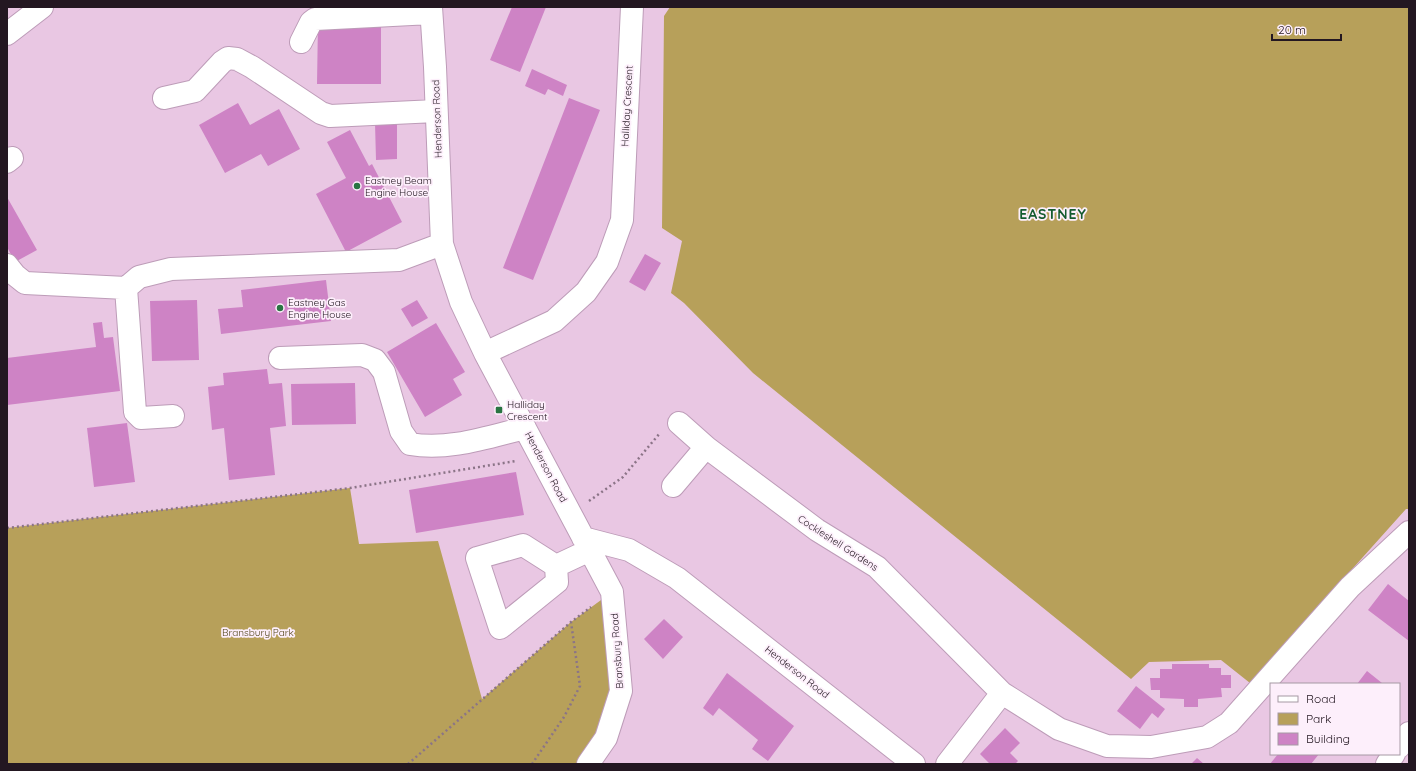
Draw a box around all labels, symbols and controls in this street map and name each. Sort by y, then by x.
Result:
scale bar [1272,16,1341,42]
text: 20 m [1278,22,1306,37]
street label: Halliday Crescent [618,65,636,147]
street label: Henderson Road [429,80,445,158]
place label: Eastney Beam Engine House [365,174,432,199]
marker: Eastney Beam Engine House [352,181,362,191]
district label: EASTNEY [1019,205,1087,223]
place label: Eastney Gas Engine House [288,296,352,321]
marker: Eastney Gas Engine House [275,303,285,313]
place label: Halliday Crescent [507,398,548,423]
marker: Halliday Crescent [494,405,504,415]
street label: Henderson Road [522,429,570,505]
street label: Cockleshell Gardens [795,512,881,574]
street label: Bransbury Road [608,613,626,689]
park label: Bransbury Park [222,626,294,639]
street label: Henderson Road [762,643,832,701]
legend [1270,683,1400,755]
text: Road [1306,691,1336,706]
text: Park [1306,711,1331,726]
text: Building [1306,731,1350,746]

